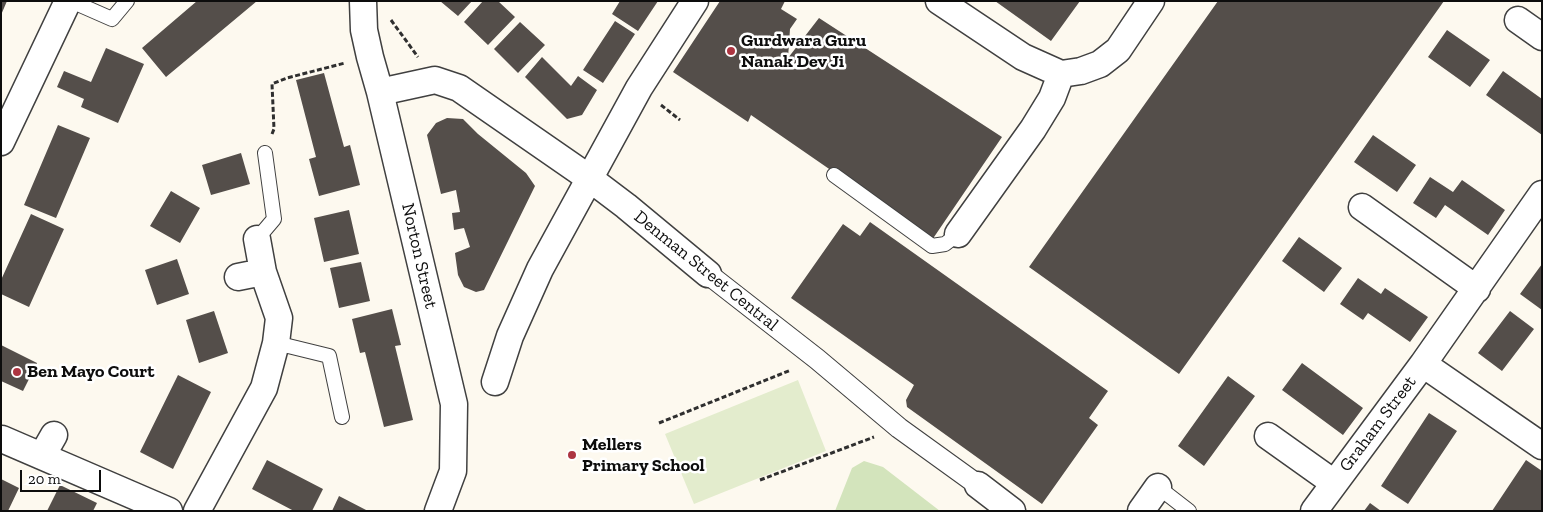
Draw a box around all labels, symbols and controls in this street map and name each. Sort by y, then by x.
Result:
place label: Gurdwara Guru Nanak Dev Ji [741,30,866,72]
marker: Gurdwara Guru Nanak Dev Ji [725,45,737,57]
street label: Norton Street [396,201,442,311]
street label: Denman Street Central [629,206,783,336]
place label: Ben Mayo Court [27,361,154,383]
marker: Ben Mayo Court [11,366,23,378]
street label: Graham Street [1335,372,1421,476]
place label: Mellers Primary School [582,434,705,476]
marker: Mellers Primary School [566,449,578,461]
scale bar [22,460,104,492]
text: 20 m [28,470,61,488]

